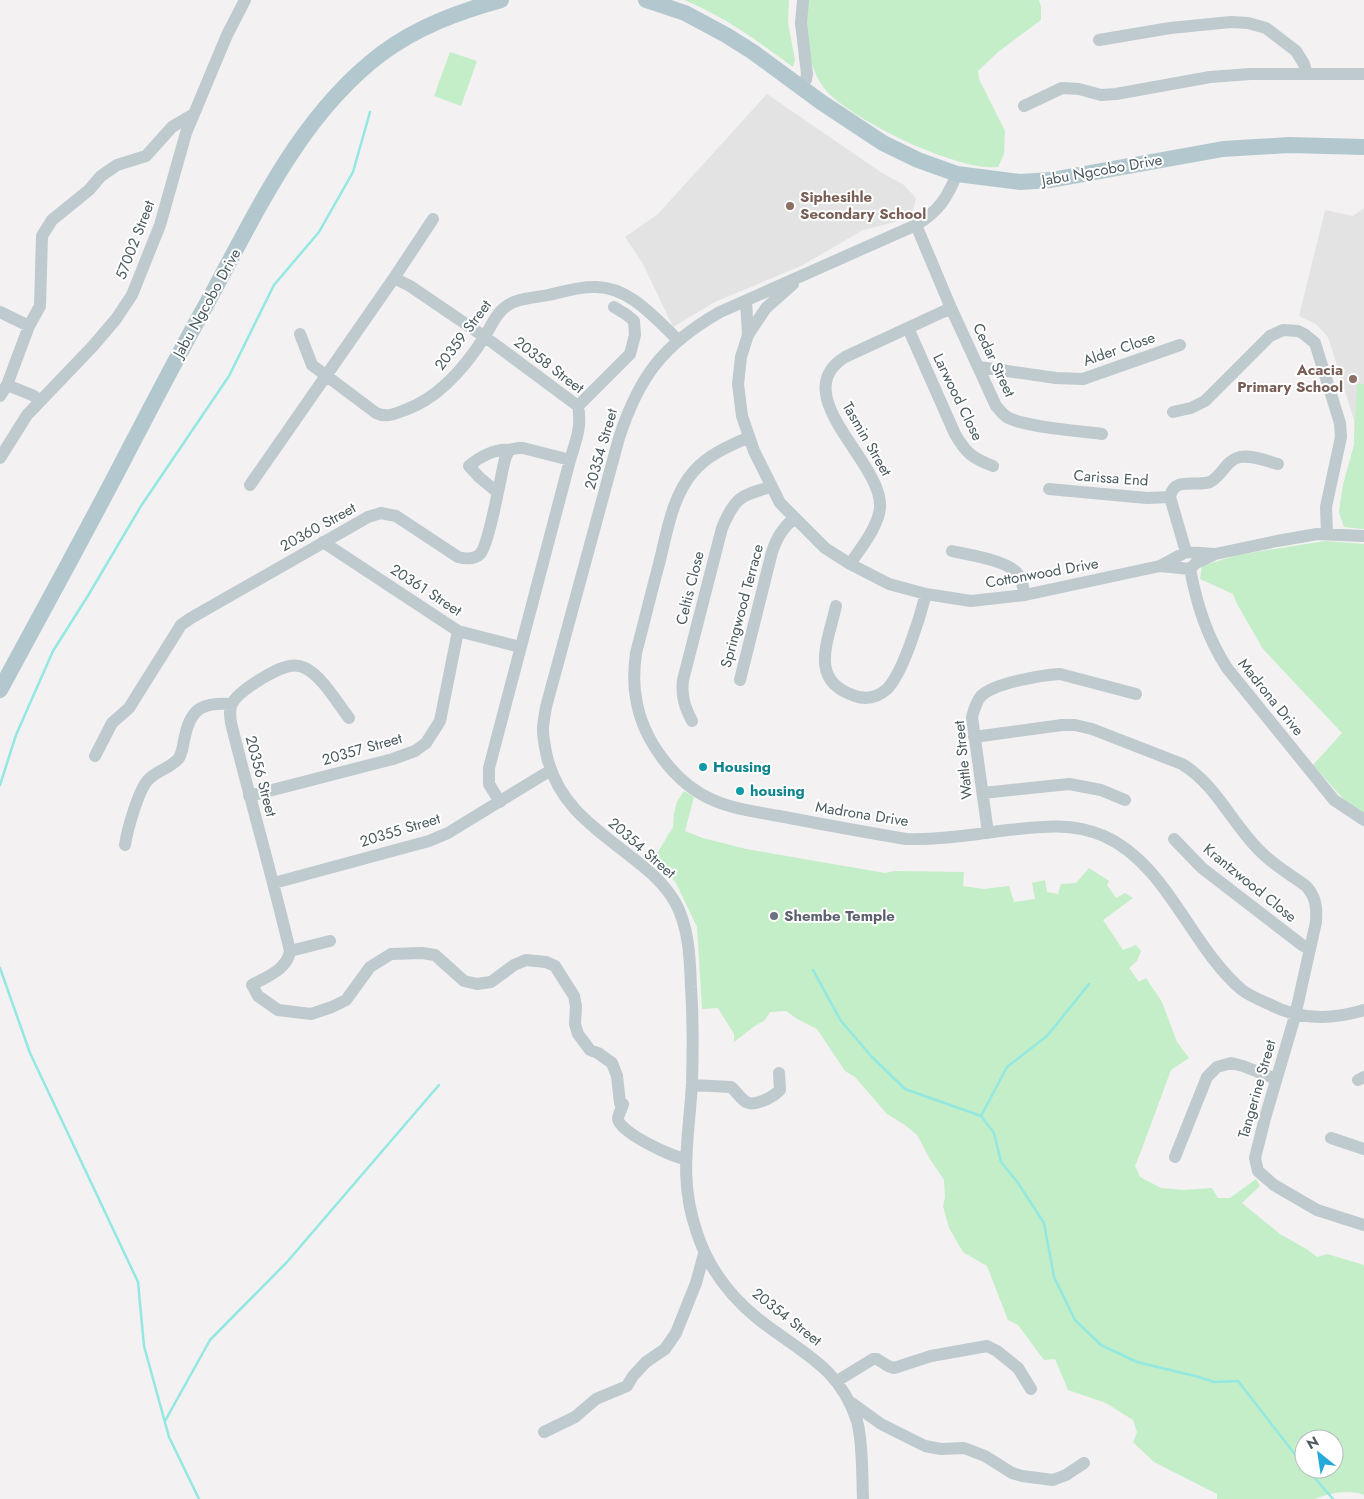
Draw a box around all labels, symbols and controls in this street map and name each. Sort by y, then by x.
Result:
street label: Jabu Ngcobo Drive [1038,149,1164,192]
place label: Siphesihle Secondary School [800,186,926,225]
street label: 57002 Street [110,197,160,283]
marker: Siphesihle Secondary School [784,200,796,212]
street label: Jabu Ngcobo Drive [167,244,246,363]
street label: 20359 Street [429,295,497,375]
street label: Cedar Street [967,319,1021,401]
street label: Alder Close [1080,326,1158,372]
street label: 20358 Street [509,331,589,399]
street label: Larwood Close [927,350,989,445]
place label: Acacia Primary School [1237,359,1343,398]
marker: Acacia Primary School [1347,373,1359,385]
street label: Tasmin Street [837,398,897,481]
street label: 20354 Street [579,406,623,492]
street label: Carissa End [1073,464,1149,492]
street label: 20360 Street [276,497,360,557]
street label: Springwood Terrace [715,541,769,670]
street label: Celtis Close [670,549,710,627]
street label: Cottonwood Drive [984,552,1101,594]
street label: 20361 Street [386,559,466,622]
street label: Madrona Drive [1233,654,1309,741]
street label: Wattle Street [948,719,978,801]
street label: 20357 Street [319,727,405,771]
street label: 20356 Street [240,733,282,819]
place label: Housing [713,756,771,778]
marker: Housing [697,761,709,773]
place label: housing [750,780,805,802]
marker: housing [734,785,746,797]
street label: Madrona Drive [814,796,910,832]
street label: 20355 Street [357,807,443,853]
street label: 20354 Street [603,812,681,884]
street label: Krantzwood Close [1199,838,1302,928]
place label: Shembe Temple [784,905,895,927]
marker: Shembe Temple [768,910,780,922]
street label: Tangerine Street [1232,1037,1282,1141]
street label: 20354 Street [747,1283,827,1352]
north arrow [1294,1429,1344,1479]
text: N [1303,1431,1322,1454]

